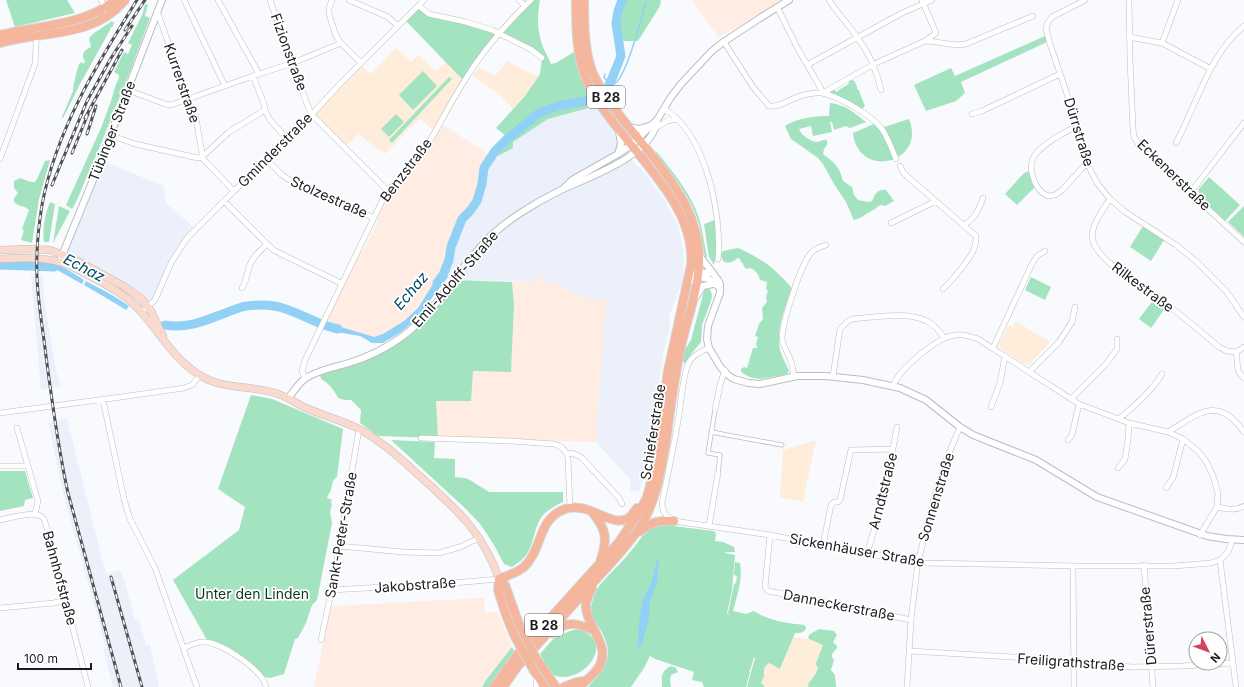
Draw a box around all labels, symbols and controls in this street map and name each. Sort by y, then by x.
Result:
street label: Fizionstraße [268,11,311,93]
street label: Kurrerstraße [161,41,204,125]
street label: Tübinger Straße [85,78,139,183]
road number: B 28 [587,86,625,108]
street label: Dürrstraße [1061,95,1098,168]
street label: Gminderstraße [234,109,315,190]
street label: Benzstraße [376,135,435,205]
street label: Eckenerstraße [1134,135,1215,214]
street label: Stolzestraße [288,172,370,221]
street label: Emil-Adolff-Straße [408,227,501,331]
water label: Echaz [60,249,108,286]
street label: Rilkestraße [1109,258,1178,315]
water label: Echaz [389,268,432,314]
street label: Schieferstraße [637,383,668,481]
street label: Sonnenstraße [914,450,957,543]
street label: Arndtstraße [865,451,900,531]
street label: Sankt-Peter-Straße [321,470,360,599]
street label: Bahnhofstraße [40,529,81,627]
street label: Sickenhäuser Straße [788,529,926,570]
street label: Jakobstraße [373,573,457,596]
park label: Unter den Linden [195,585,309,602]
street label: Danneckerstraße [782,585,896,624]
street label: Dürerstraße [1136,586,1159,666]
road number: B 28 [525,614,563,636]
north arrow [1188,631,1228,671]
scale bar [18,645,91,671]
street label: Freiligrathstraße [1017,649,1125,674]
text: N [1207,650,1223,665]
text: 100 m [24,651,58,666]

